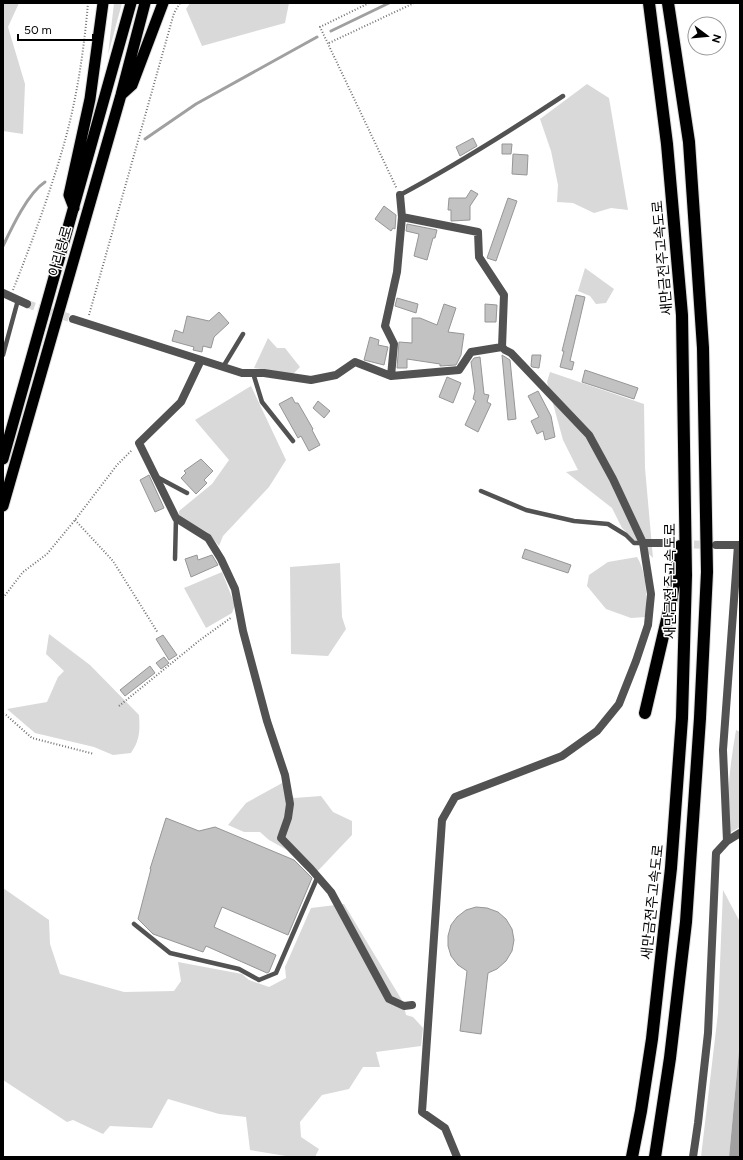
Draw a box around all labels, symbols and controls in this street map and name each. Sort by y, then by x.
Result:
scale bar [18,16,93,42]
north arrow [687,16,727,56]
text: 50 m [24,23,52,37]
text: N [709,33,724,45]
street label: 새만금전주고속도로 [649,199,676,316]
street label: 아리랑로 [45,224,76,278]
street label: 새만금전주고속도로 [662,523,679,639]
street label: 새만금전주고속도로 [638,843,667,961]

